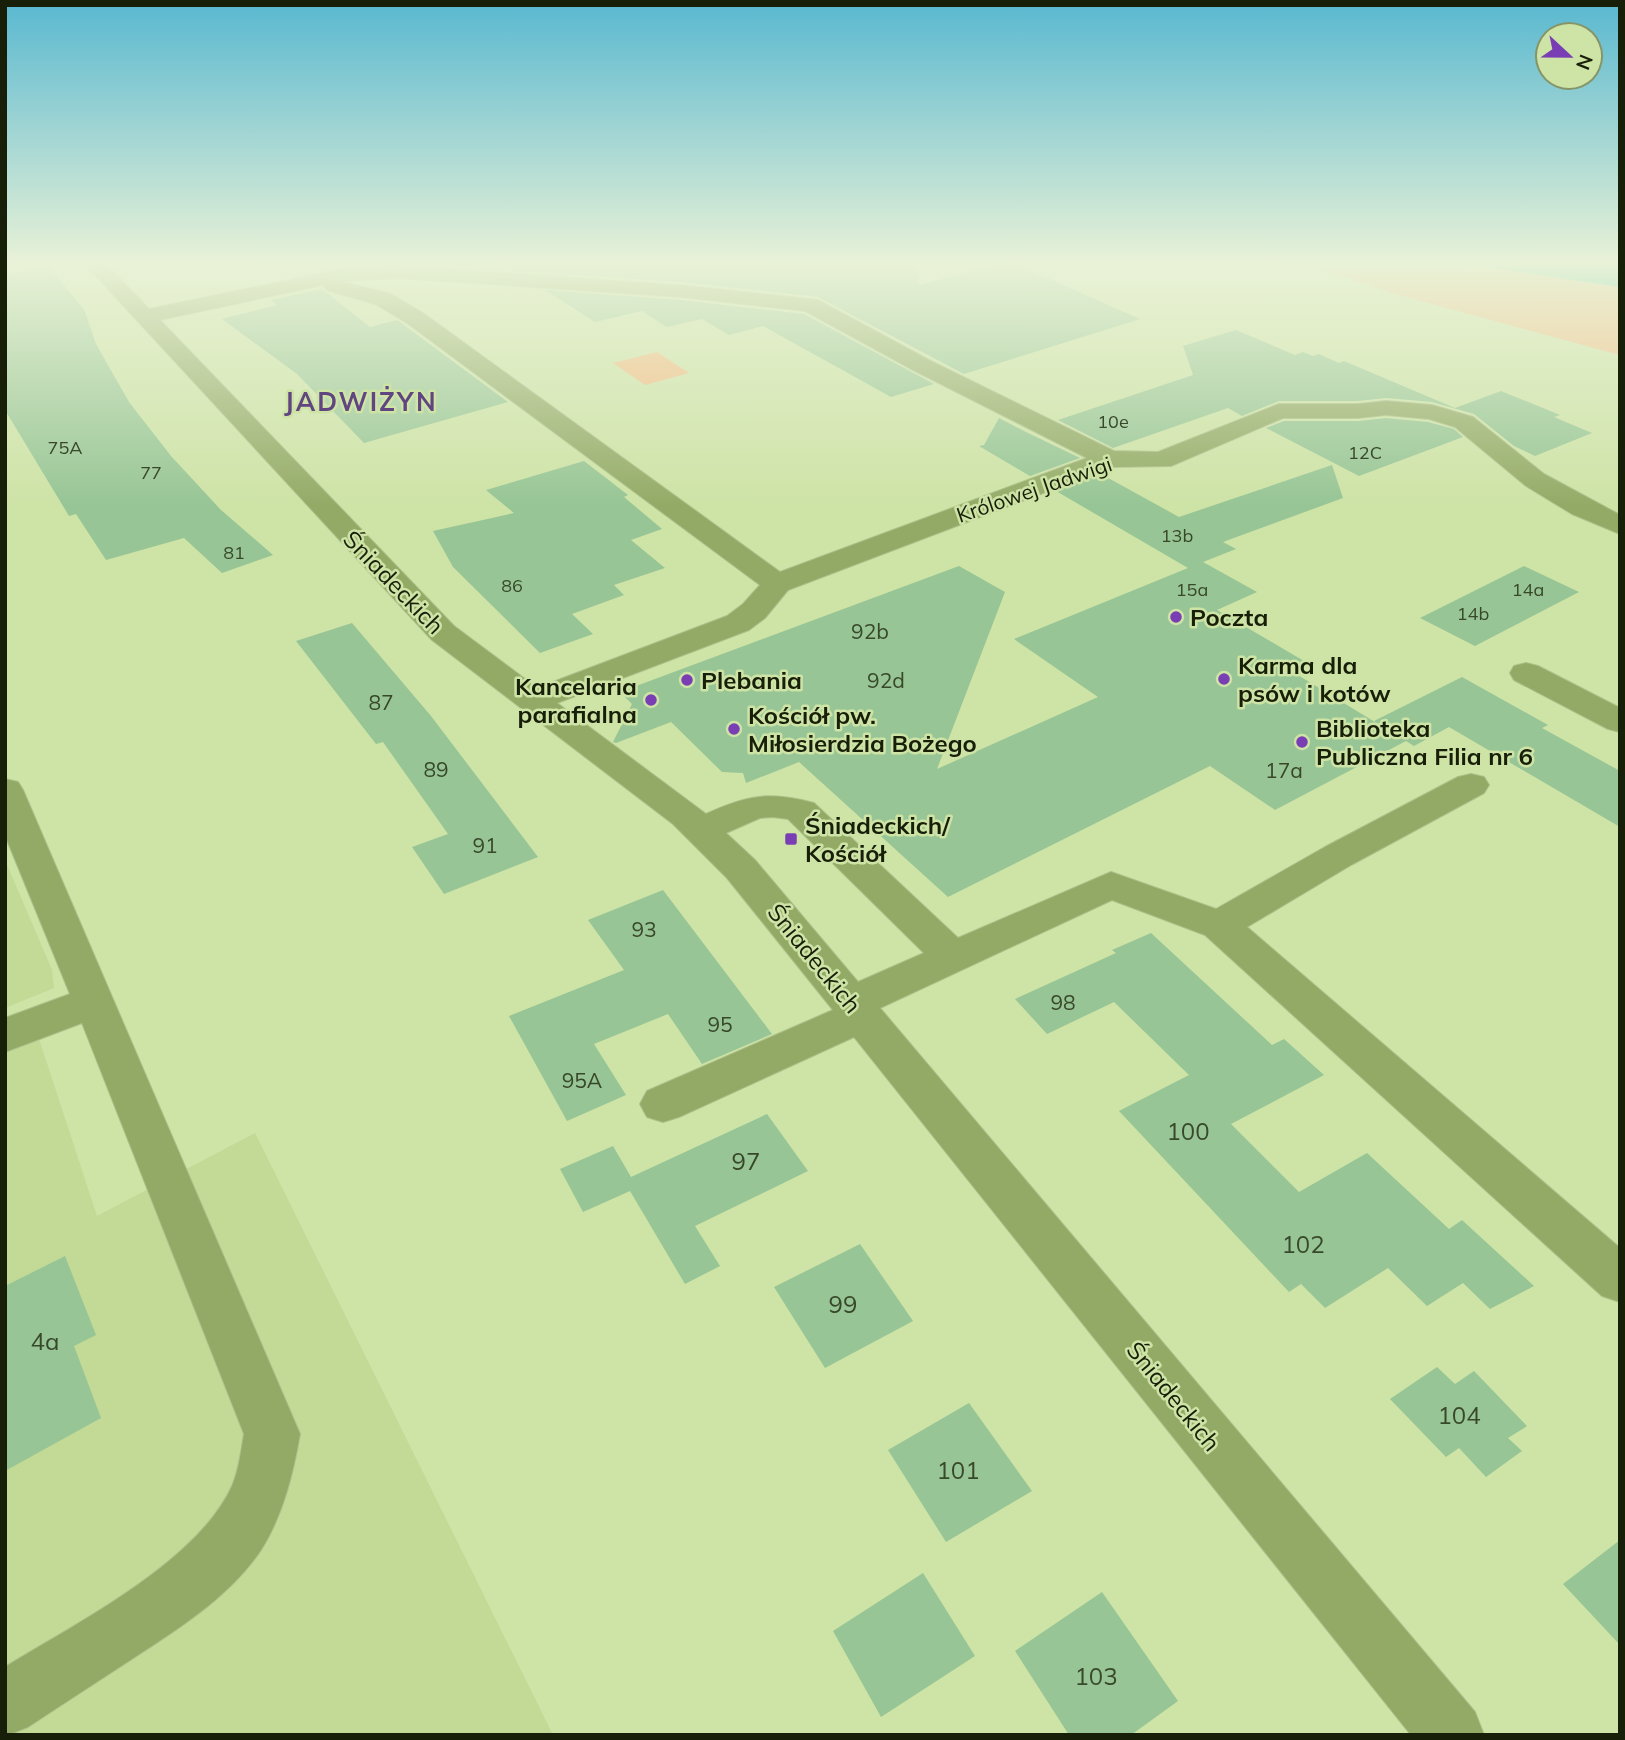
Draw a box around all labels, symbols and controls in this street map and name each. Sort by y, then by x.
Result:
north arrow [1534,21,1604,91]
text: N [1571,51,1599,74]
district label: JADWIŻYN [284,385,438,418]
house number: 10e [1097,410,1129,433]
house number: 75A [48,436,82,459]
house number: 12C [1348,441,1382,464]
street label: Królowej Jadwigi [953,450,1115,528]
house number: 77 [140,461,162,484]
street label: Śniadeckich [337,524,451,640]
house number: 13b [1161,524,1193,547]
house number: 81 [223,541,245,564]
house number: 86 [501,574,523,597]
house number: 15a [1176,578,1208,601]
house number: 14a [1512,578,1544,601]
place label: Poczta [1190,602,1268,632]
house number: 14b [1457,602,1489,625]
marker: Poczta [1168,609,1184,625]
house number: 92b [851,618,889,644]
place label: Karma dla psów i kotów [1238,650,1391,708]
place label: Plebania [701,665,802,695]
house number: 92d [867,667,905,693]
place label: Kancelaria parafialna [515,671,637,729]
marker: Karma dla psów i kotów [1216,671,1232,687]
marker: Plebania [679,672,695,688]
house number: 87 [368,689,394,715]
marker: Kancelaria parafialna [643,692,659,708]
place label: Kościół pw. Miłosierdzia Bożego [748,700,977,758]
place label: Biblioteka Publiczna Filia nr 6 [1316,713,1533,771]
marker: Kościół pw. Miłosierdzia Bożego [726,721,742,737]
marker: Biblioteka Publiczna Filia nr 6 [1294,734,1310,750]
house number: 89 [423,756,449,782]
house number: 17a [1265,757,1303,783]
place label: Śniadeckich/ Kościół [805,810,951,868]
marker: Śniadeckich/ Kościół [783,831,799,847]
house number: 91 [472,832,498,858]
street label: Śniadeckich [762,897,868,1019]
house number: 93 [631,916,657,942]
house number: 98 [1050,989,1076,1015]
house number: 95 [707,1011,733,1037]
house number: 95A [562,1067,603,1093]
house number: 100 [1166,1116,1210,1146]
house number: 97 [732,1146,760,1176]
house number: 102 [1281,1229,1325,1259]
house number: 99 [829,1289,857,1319]
house number: 4a [31,1326,59,1356]
street label: Śniadeckich [1121,1335,1227,1457]
house number: 104 [1437,1400,1481,1430]
house number: 101 [936,1455,980,1485]
house number: 103 [1074,1661,1118,1691]

